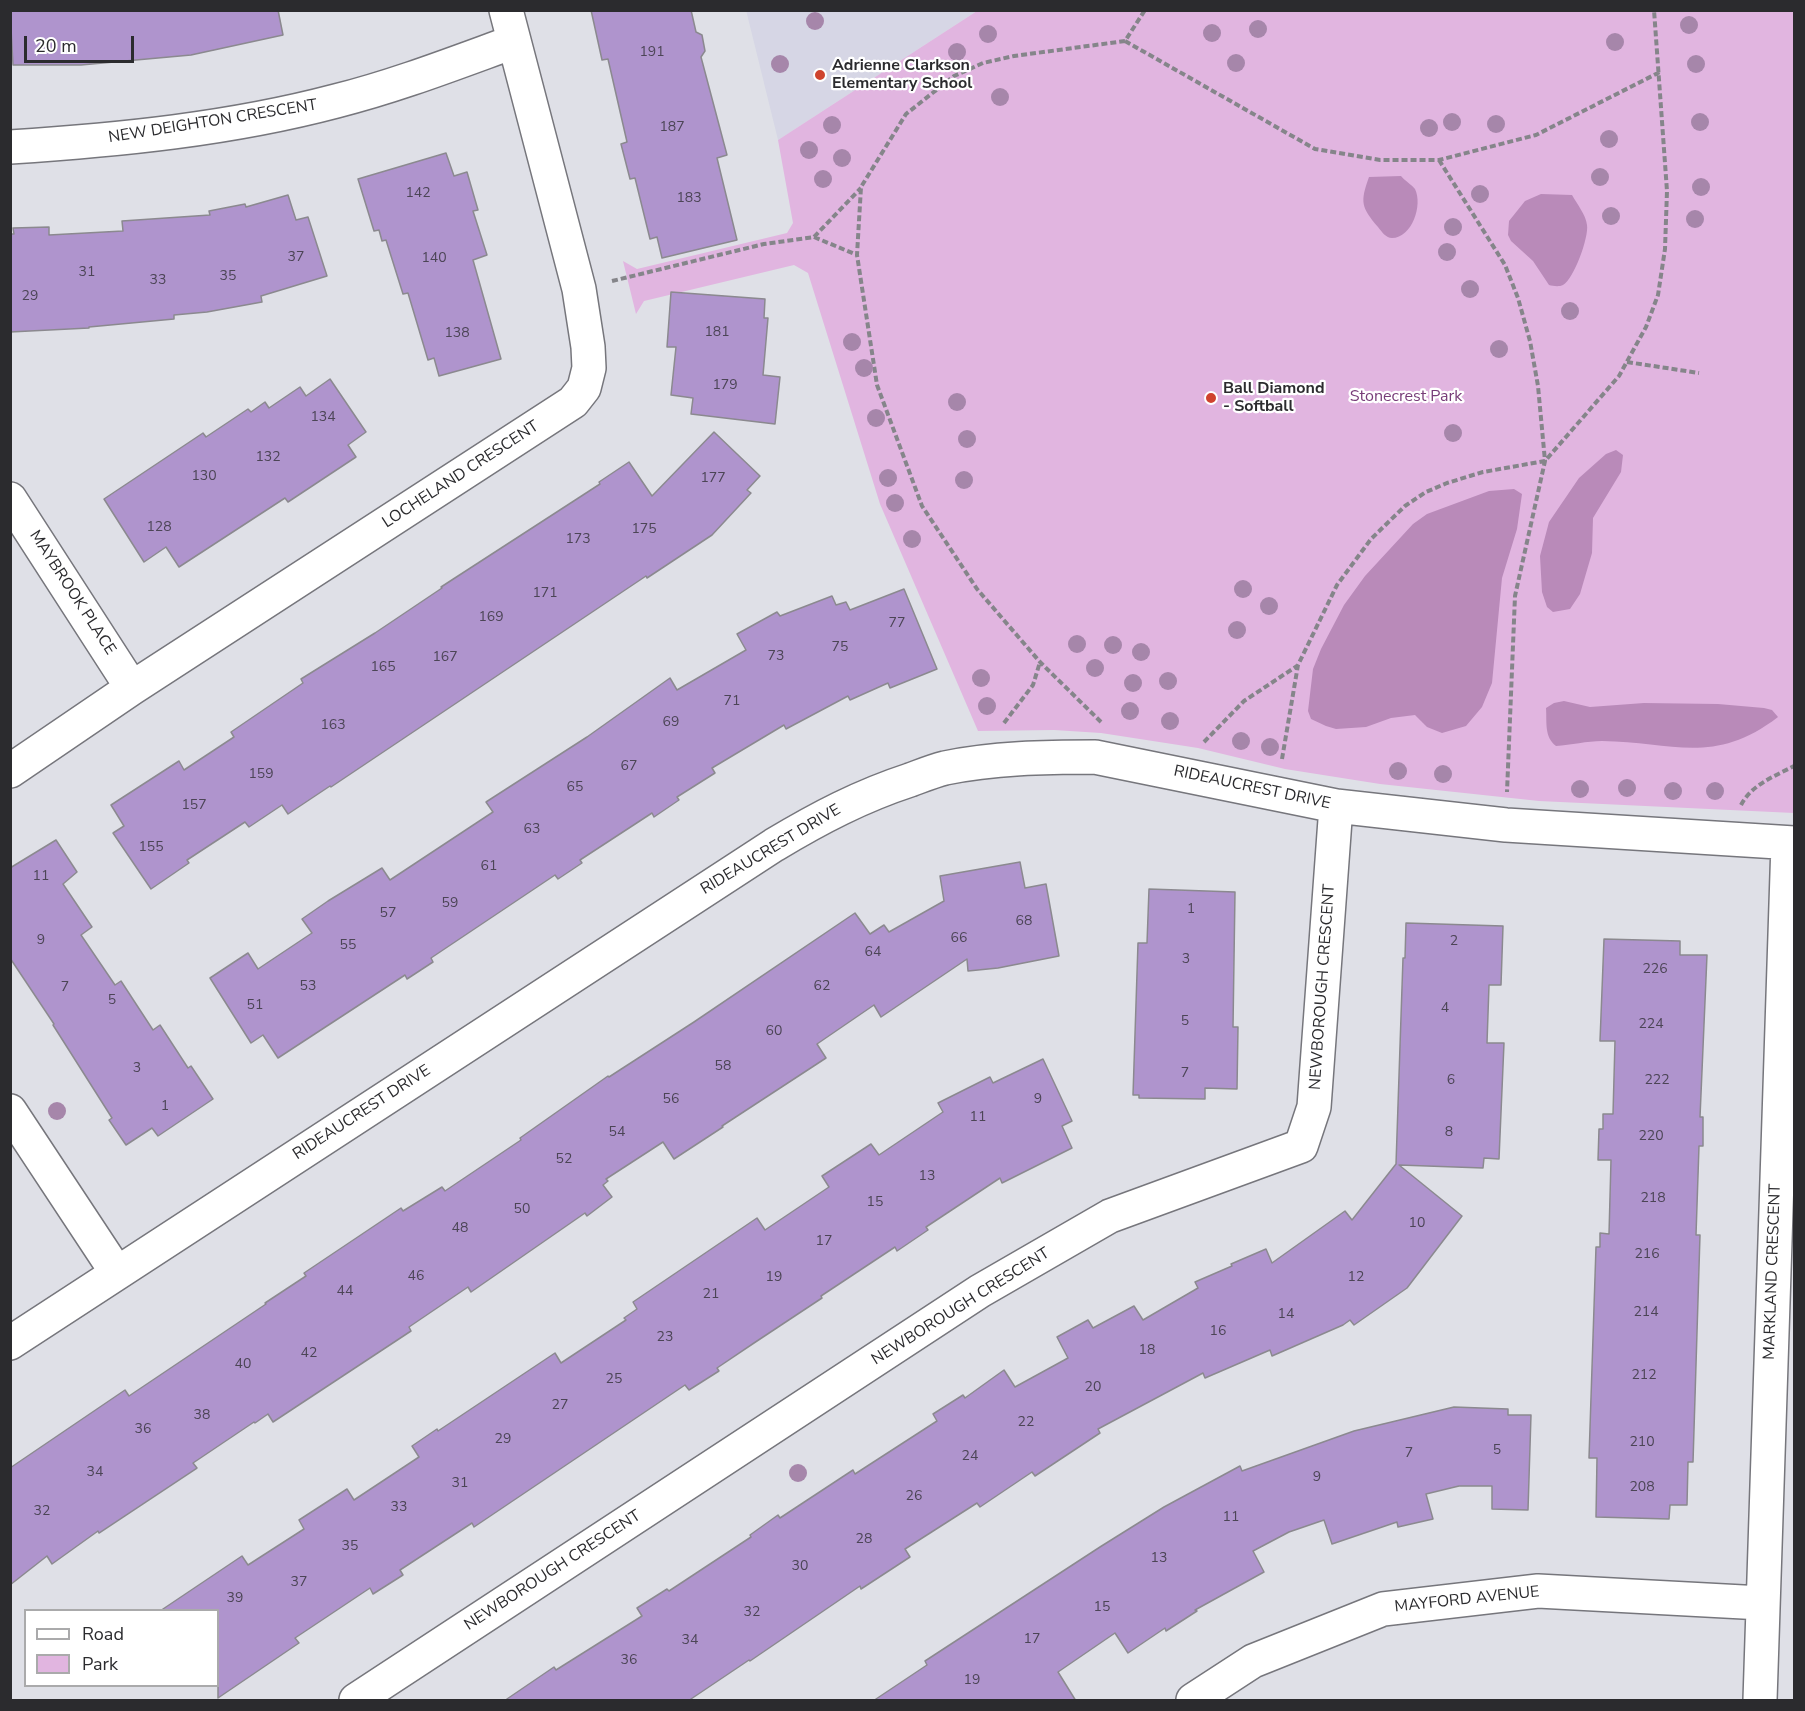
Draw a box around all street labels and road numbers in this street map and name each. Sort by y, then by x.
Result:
street label: NEW DEIGHTON CRESCENT [107,96,319,148]
street label: LOCHELAND CRESCENT [379,417,543,533]
street label: MAYBROOK PLACE [25,527,119,659]
street label: RIDEAUCREST DRIVE [1172,762,1332,814]
street label: RIDEAUCREST DRIVE [697,801,845,899]
street label: NEWBOROUGH CRESCENT [1306,883,1340,1091]
street label: RIDEAUCREST DRIVE [290,1061,434,1165]
street label: MARKLAND CRESCENT [1760,1184,1786,1360]
street label: NEWBOROUGH CRESCENT [868,1244,1054,1370]
street label: NEWBOROUGH CRESCENT [461,1507,645,1635]
street label: MAYFORD AVENUE [1394,1583,1540,1617]

